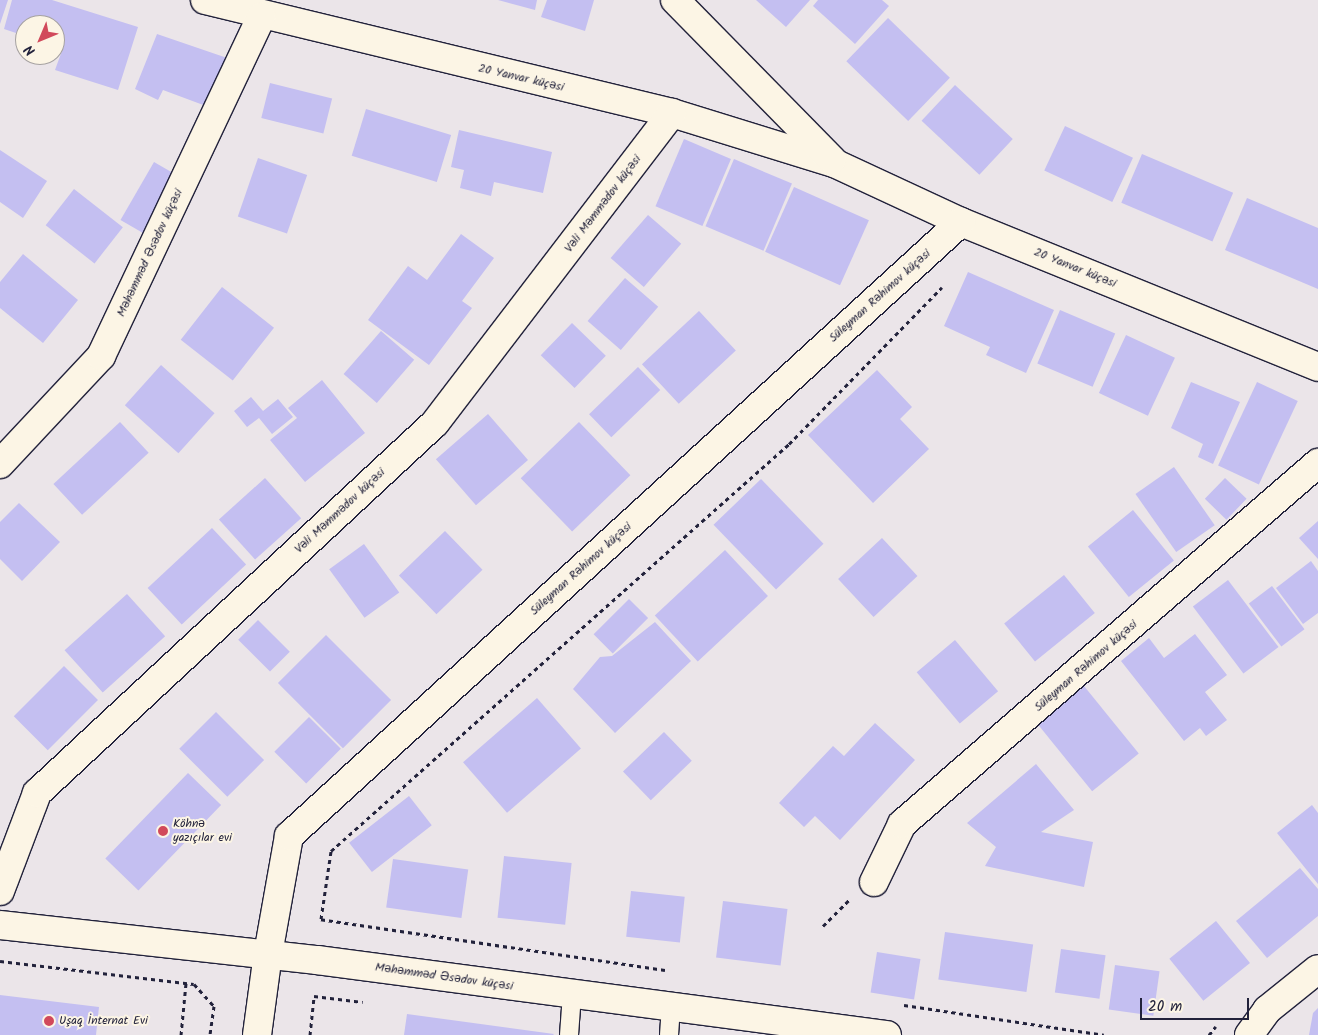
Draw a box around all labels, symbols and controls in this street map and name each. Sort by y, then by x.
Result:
north arrow [15,15,65,65]
text: N [19,39,41,61]
street label: 20 Yanvar küçəsi [477,61,565,95]
street label: Vəli Məmmədov küçəsi [562,152,644,256]
street label: Məhəmməd Əsədov küçəsi [114,187,186,319]
street label: 20 Yanvar küçəsi [1032,245,1118,291]
street label: Süleyman Rəhimov küçəsi [826,247,934,345]
street label: Vəli Məmmədov küçəsi [292,465,388,557]
street label: Süleyman Rəhimov küçəsi [527,520,635,618]
street label: Süleyman Rəhimov küçəsi [1032,617,1140,715]
place label: Köhnə yazıçılar evi [173,817,232,845]
marker: Köhnə yazıçılar evi [157,825,169,837]
street label: Məhəmməd Əsədov küçəsi [374,960,514,994]
scale bar [1143,988,1252,1020]
text: 20 m [1148,995,1182,1019]
place label: Uşaq İnternat Evi [59,1014,148,1028]
marker: Uşaq İnternat Evi [43,1015,55,1027]

